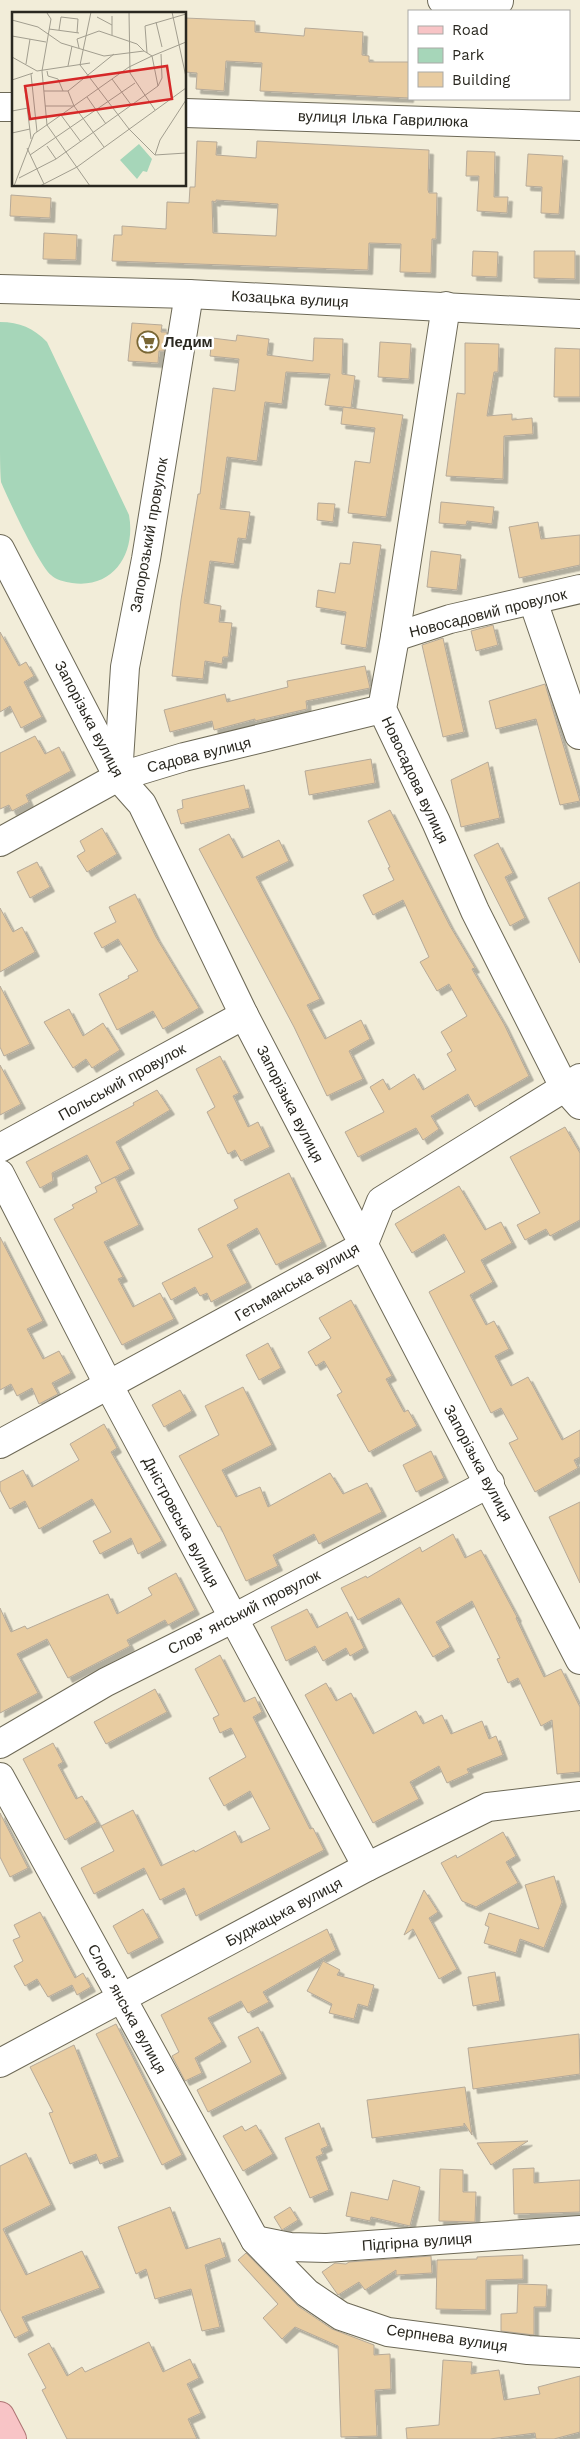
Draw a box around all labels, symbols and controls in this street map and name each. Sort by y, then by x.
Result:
legend [408,10,570,100]
inset map [12,12,186,186]
text: Road [452,21,489,39]
text: Park [452,46,485,64]
text: Building [452,71,510,89]
street label: вулиця Ілька Гаврилюка [298,107,469,131]
street label: Козацька вулиця [231,287,349,311]
supermarket icon: Ледим [136,330,160,354]
place label: Ледим [164,333,213,351]
street label: Запорозький провулок [127,456,172,614]
street label: Новосадовий провулок [407,585,569,641]
street label: Запорізька вулиця [51,658,127,780]
street label: Новосадова вулиця [378,714,452,846]
street label: Садова вулиця [145,733,253,777]
street label: Польський провулок [55,1039,189,1124]
street label: Запорізька вулиця [253,1042,327,1166]
street label: Гетьманська вулиця [231,1239,363,1325]
street label: Запорізька вулиця [440,1402,516,1524]
street label: Дністровська вулиця [139,1454,223,1590]
street label: Словʼянський провулок [165,1565,324,1658]
street label: Буджацька вулиця [223,1874,345,1950]
street label: Словʼянська вулиця [84,1941,170,2077]
street label: Підгірна вулиця [361,2229,473,2255]
street label: Серпнева вулиця [385,2321,509,2355]

